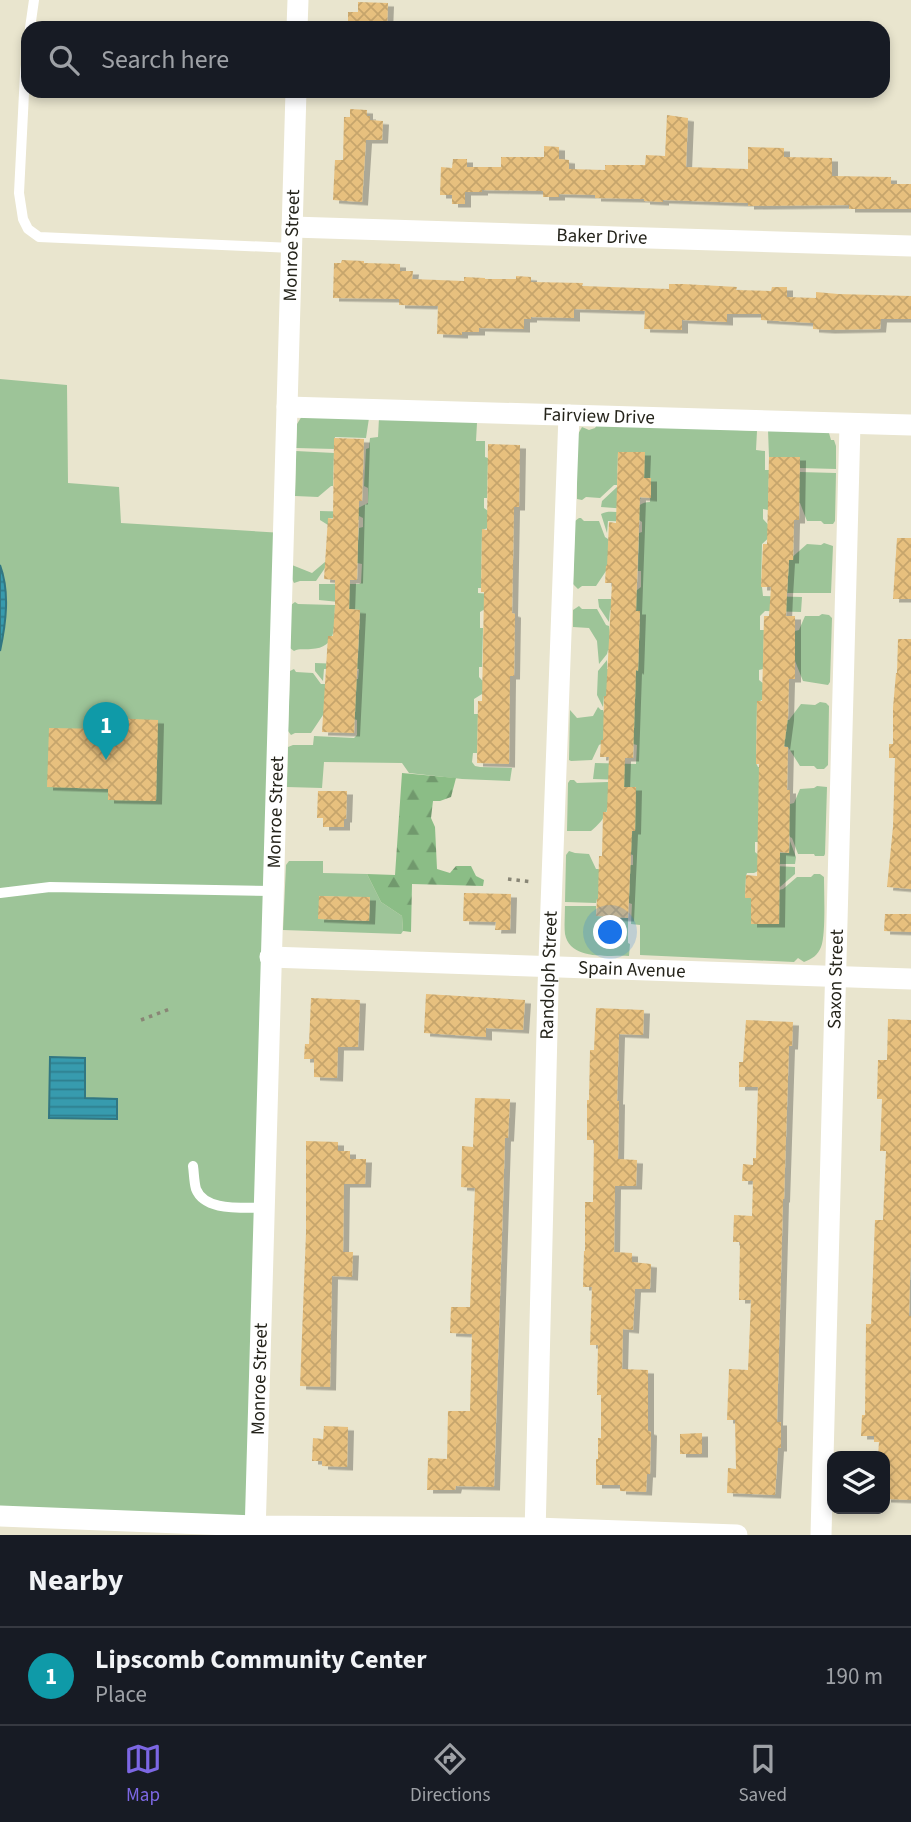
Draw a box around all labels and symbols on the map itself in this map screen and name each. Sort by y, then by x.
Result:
street label: Monroe Street [277,189,307,302]
street label: Baker Drive [556,222,648,251]
street label: Fairview Drive [543,401,655,431]
pin: 1 [83,702,129,760]
street label: Monroe Street [260,755,291,869]
street label: Randolph Street [533,910,564,1040]
your location [593,915,627,949]
street label: Saxon Street [821,928,850,1030]
street label: Spain Avenue [578,954,686,985]
street label: Monroe Street [244,1322,275,1436]

